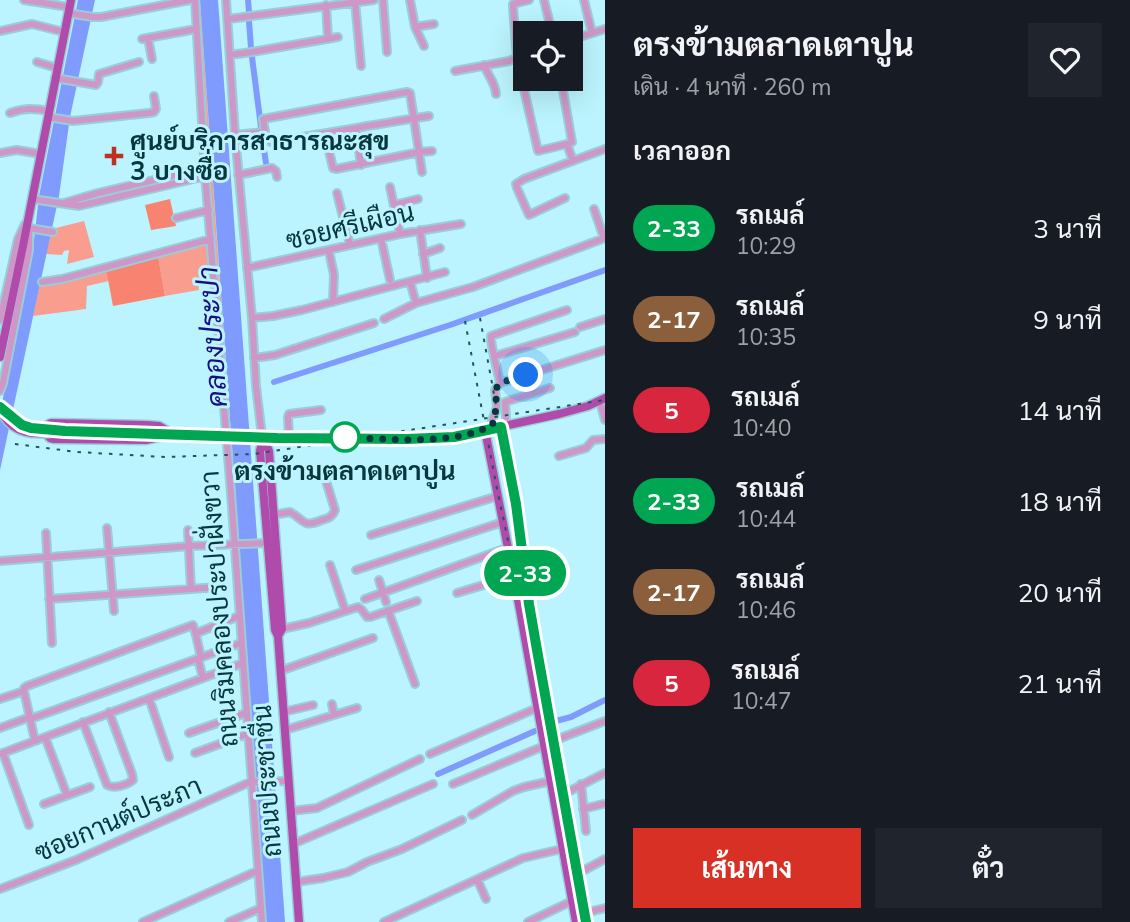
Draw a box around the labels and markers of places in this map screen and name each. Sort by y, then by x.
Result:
place label: ศูนย์บริการสาธารณะสุข 3 บางซื่อ [130,124,390,187]
marker: ศูนย์บริการสาธารณะสุข 3 บางซื่อ [104,146,124,166]
marker: ตรงข้ามตลาดเตาปูน [330,422,360,452]
place label: ตรงข้ามตลาดเตาปูน [234,454,456,489]

